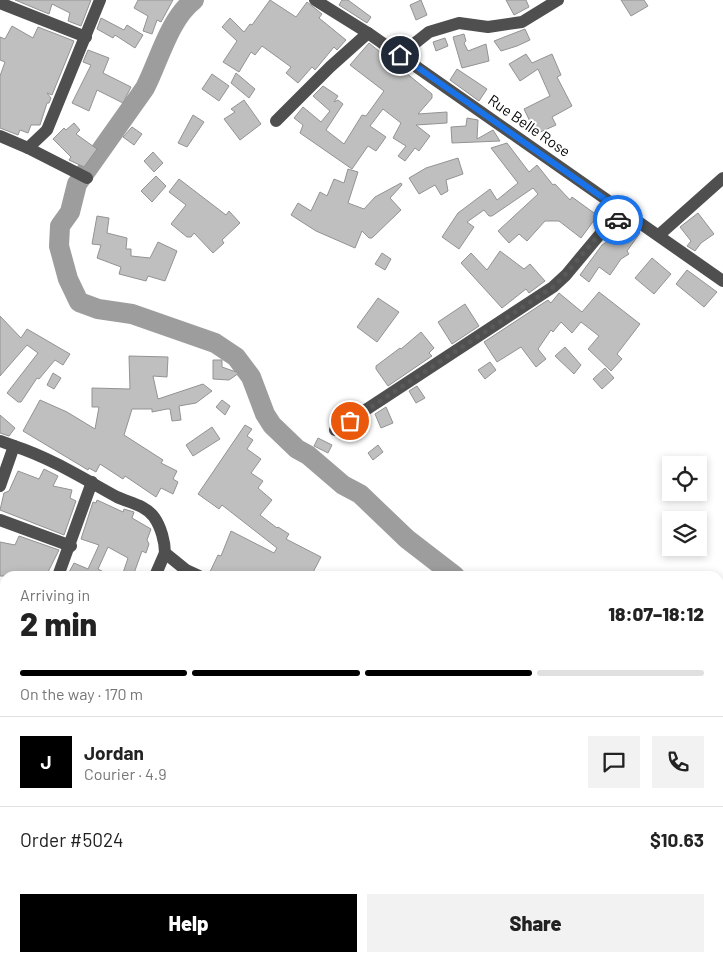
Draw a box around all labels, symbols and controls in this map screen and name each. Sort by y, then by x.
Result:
pin [379,34,421,76]
icon: home [386,41,414,69]
street label: Rue Belle Rose [485,90,574,160]
courier [593,195,643,245]
icon: car [604,206,632,234]
pin [329,400,371,442]
icon: bag [336,407,364,435]
map controls [662,456,707,556]
button: locate [662,456,707,501]
button: layers [662,511,707,556]
text: Arriving in [20,585,90,604]
text: 18:07–18:12 [608,602,704,625]
text: 2 min [20,604,97,642]
text: On the way · 170 m [20,684,143,703]
button: chat [588,736,640,788]
button: phone [652,736,704,788]
text: Jordan [84,741,144,764]
text: J [40,750,52,773]
text: Courier · 4.9 [84,764,167,783]
text: Order #5024 [20,828,124,851]
text: $10.63 [650,828,704,851]
button: Help [20,894,357,952]
button: Share [367,894,704,952]

